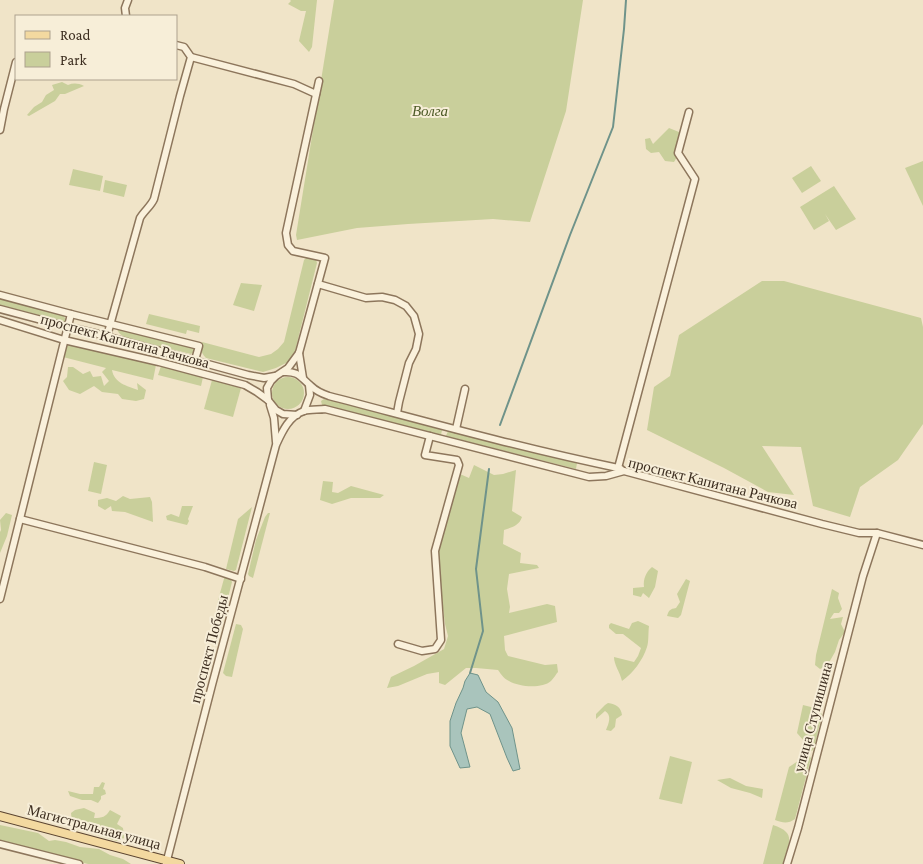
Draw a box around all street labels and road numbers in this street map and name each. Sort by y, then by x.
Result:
street label: проспект Капитана Рачкова [39,311,211,371]
street label: проспект Капитана Рачкова [627,454,800,512]
street label: проспект Победы [187,593,231,705]
street label: улица Ступишина [791,660,836,774]
street label: Магистральная улица [25,801,163,853]

